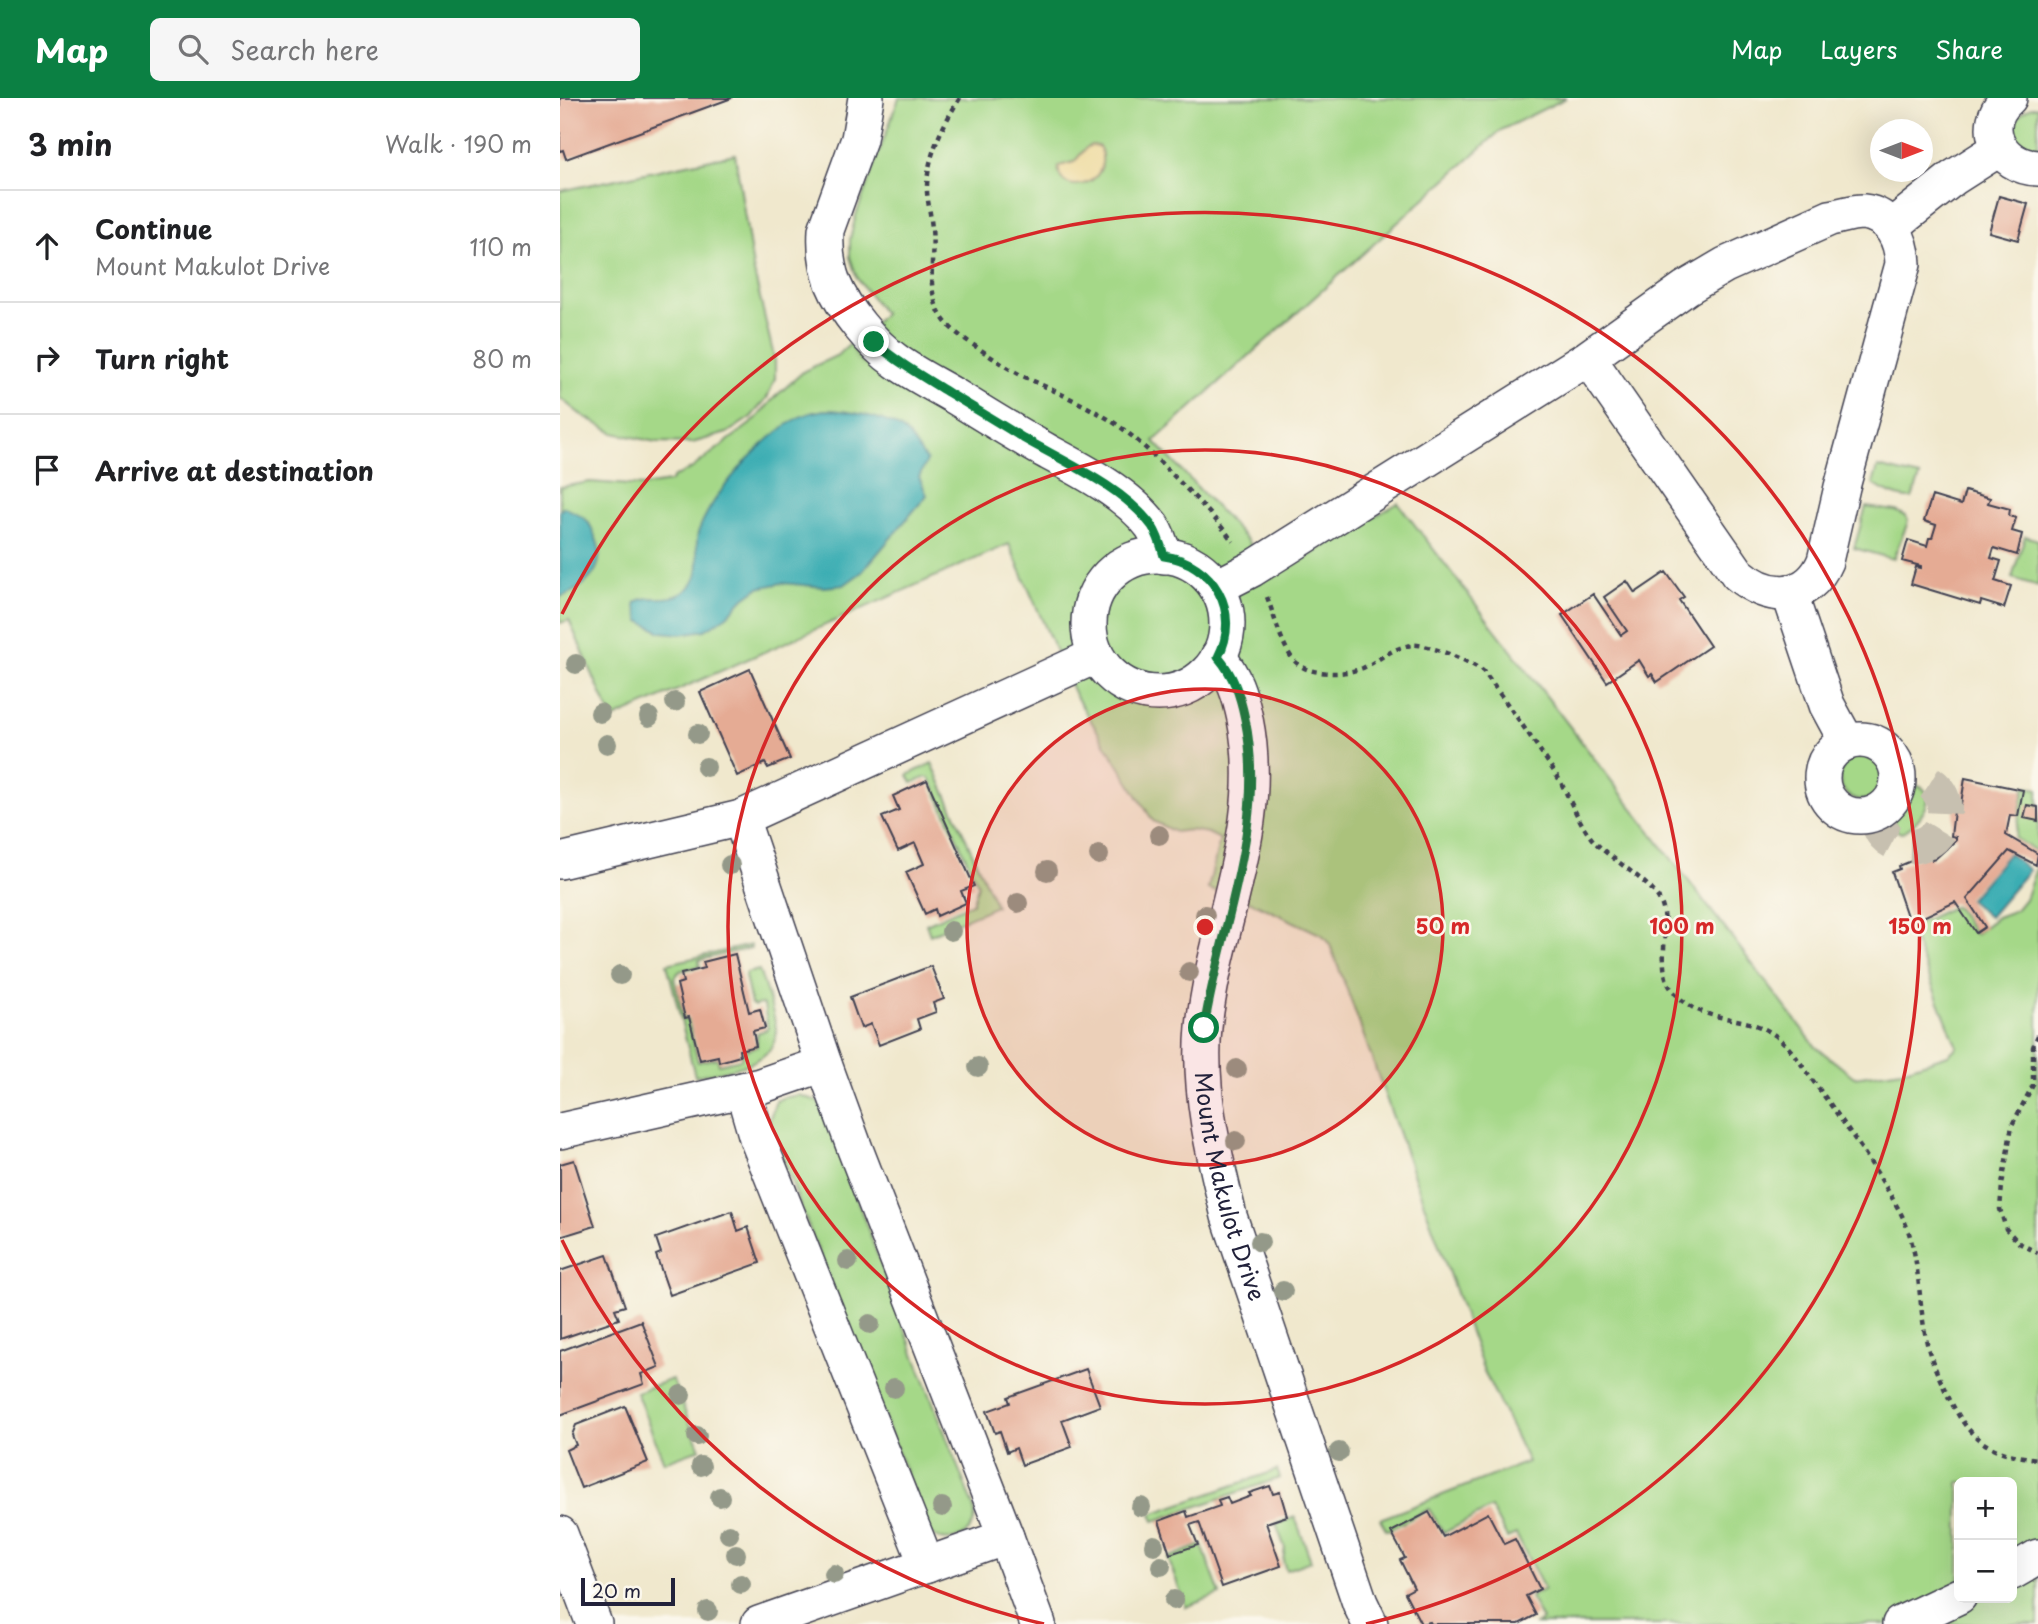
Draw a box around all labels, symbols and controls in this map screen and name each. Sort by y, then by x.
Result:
search box [150,18,640,81]
text: Map [35,24,108,74]
icon: search [174,30,212,68]
text: Search here [230,30,379,69]
text: Map [1731,31,1782,67]
text: Layers [1820,31,1897,67]
text: Share [1935,31,2003,67]
north arrow [1870,119,1933,182]
text: 3 min [28,121,113,166]
text: Walk · 190 m [385,126,532,161]
text: Continue [95,209,212,248]
icon: ahead [28,227,66,265]
text: 110 m [470,229,532,264]
text: Mount Makulot Drive [95,248,330,283]
route end [858,326,889,357]
icon: right [28,339,66,377]
text: Turn right [95,339,229,378]
text: 80 m [472,341,532,376]
icon: arrive [28,451,66,489]
text: Arrive at destination [95,451,374,490]
text: 50 m [1416,909,1470,941]
text: 100 m [1649,909,1715,941]
text: 150 m [1888,909,1952,941]
centre of rings [1193,915,1217,939]
route start [1188,1012,1219,1043]
street label: Mount Makulot Drive [1187,1070,1275,1305]
map controls [1954,1477,2017,1603]
button: + [1954,1477,2017,1540]
button: − [1954,1540,2017,1603]
scale bar [581,1575,676,1607]
text: 20 m [592,1576,641,1604]

